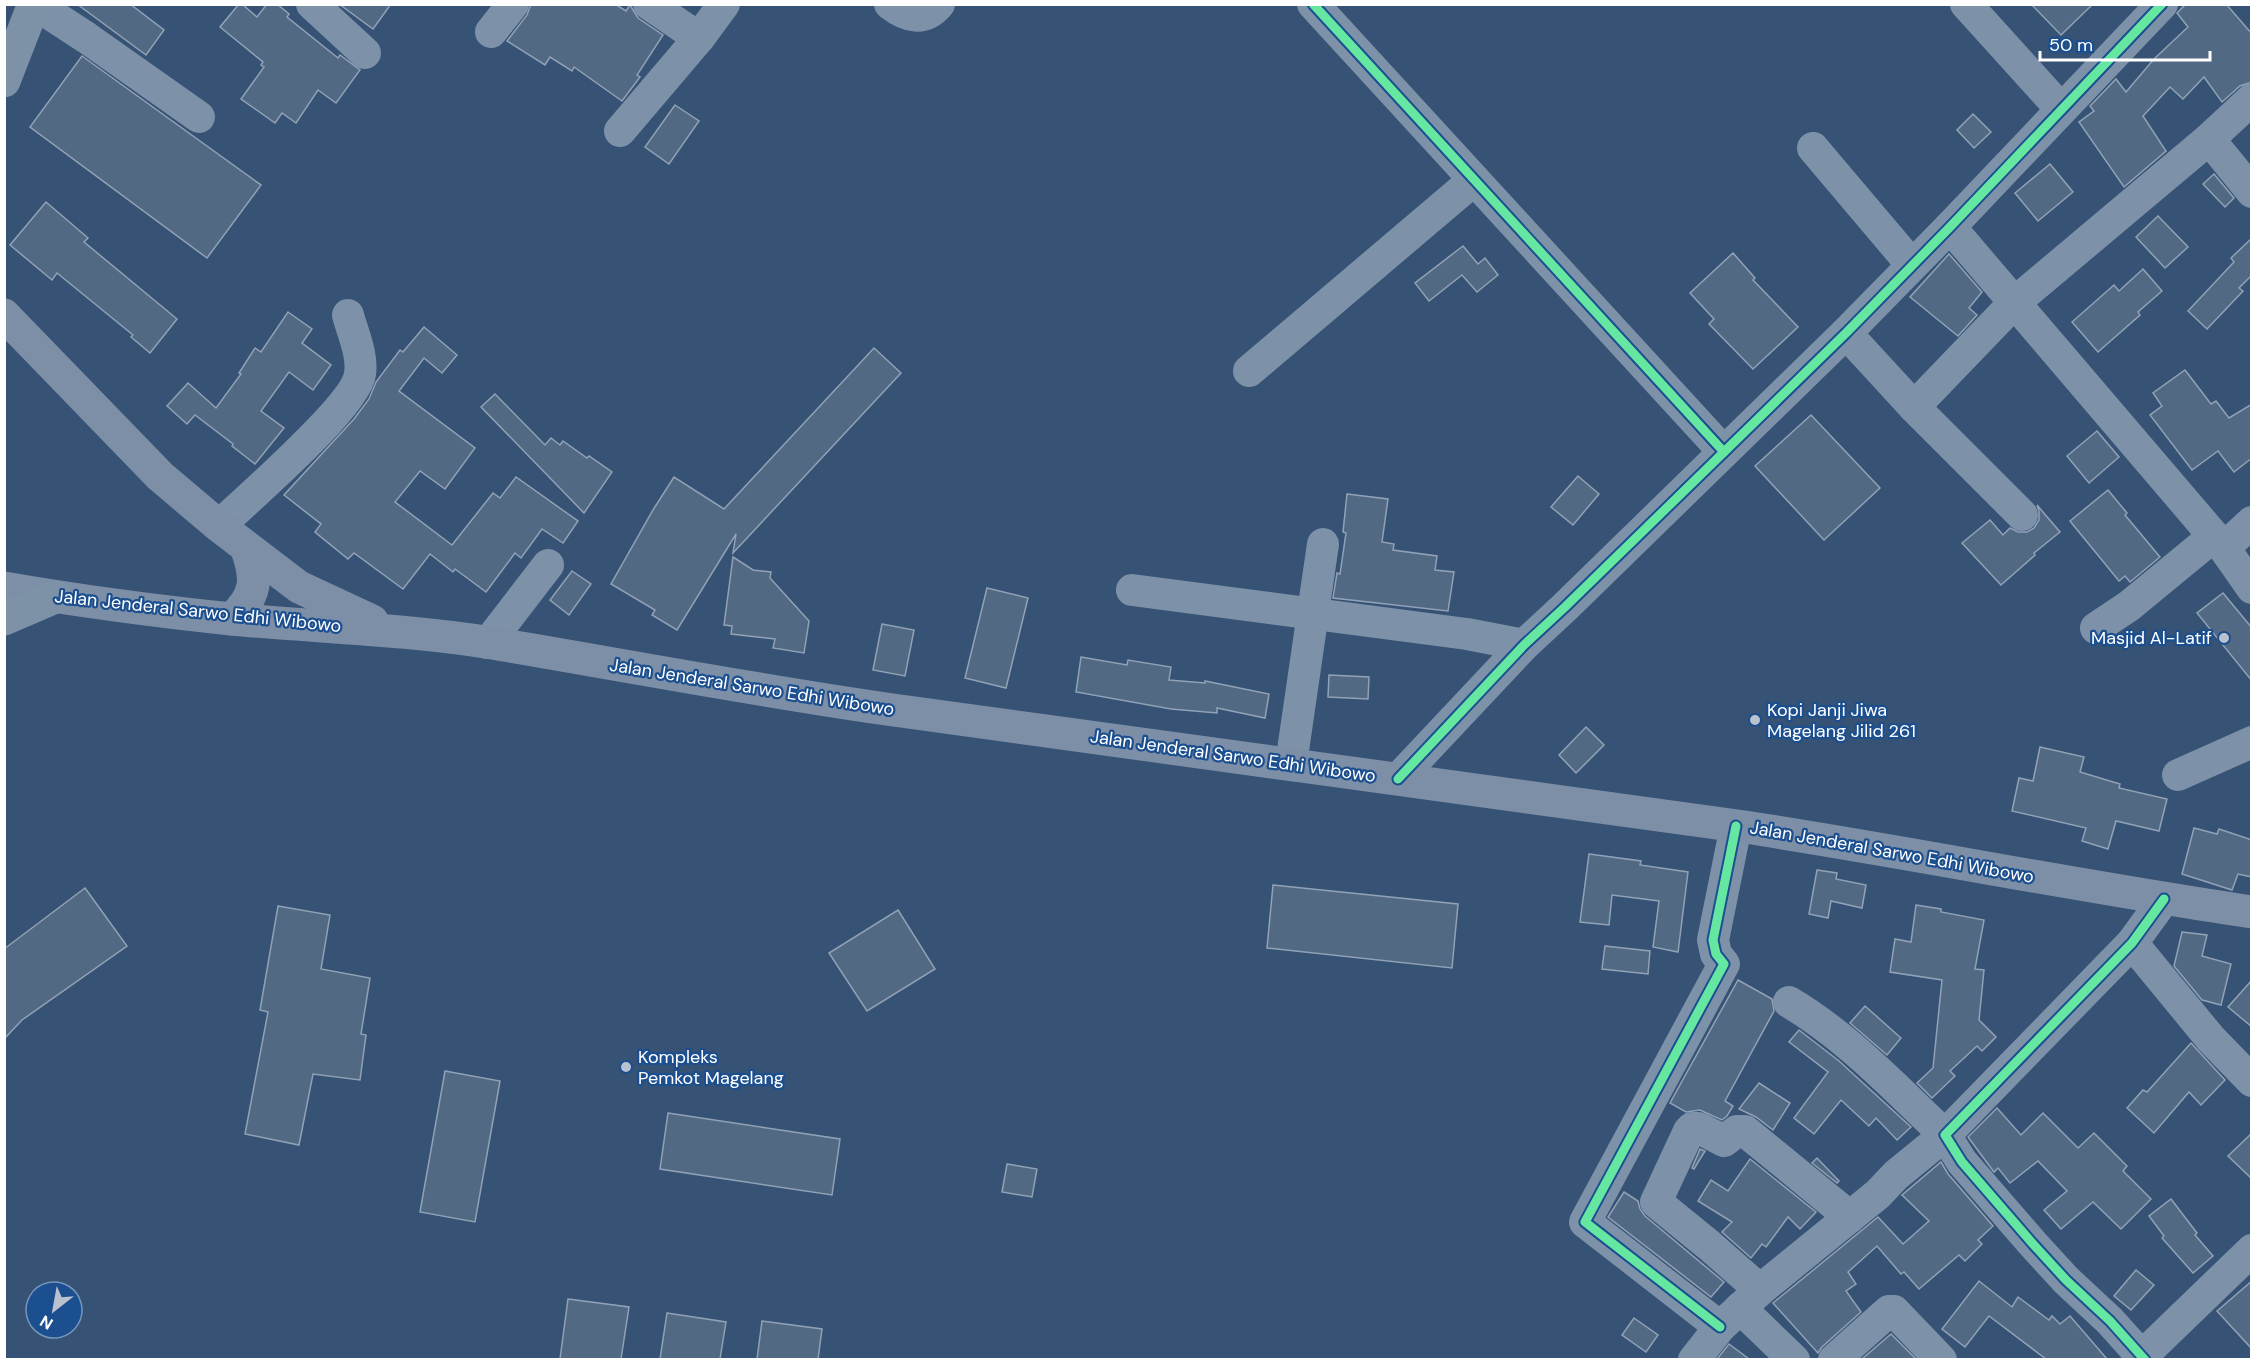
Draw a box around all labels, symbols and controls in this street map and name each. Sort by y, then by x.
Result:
scale bar [2040,24,2210,62]
text: 50 m [2049,33,2093,57]
street label: Jalan Jenderal Sarwo Edhi Wibowo [53,584,343,638]
place label: Masjid Al-Latif [2091,626,2212,650]
marker: Masjid Al-Latif [2217,631,2231,645]
street label: Jalan Jenderal Sarwo Edhi Wibowo [608,653,896,721]
place label: Kopi Janji Jiwa Magelang Jilid 261 [1767,698,1916,743]
marker: Kopi Janji Jiwa Magelang Jilid 261 [1748,713,1762,727]
street label: Jalan Jenderal Sarwo Edhi Wibowo [1089,724,1377,788]
street label: Jalan Jenderal Sarwo Edhi Wibowo [1748,815,2036,889]
place label: Kompleks Pemkot Magelang [638,1045,784,1090]
marker: Kompleks Pemkot Magelang [619,1060,633,1074]
north arrow [24,1280,84,1340]
text: N [36,1310,57,1334]

